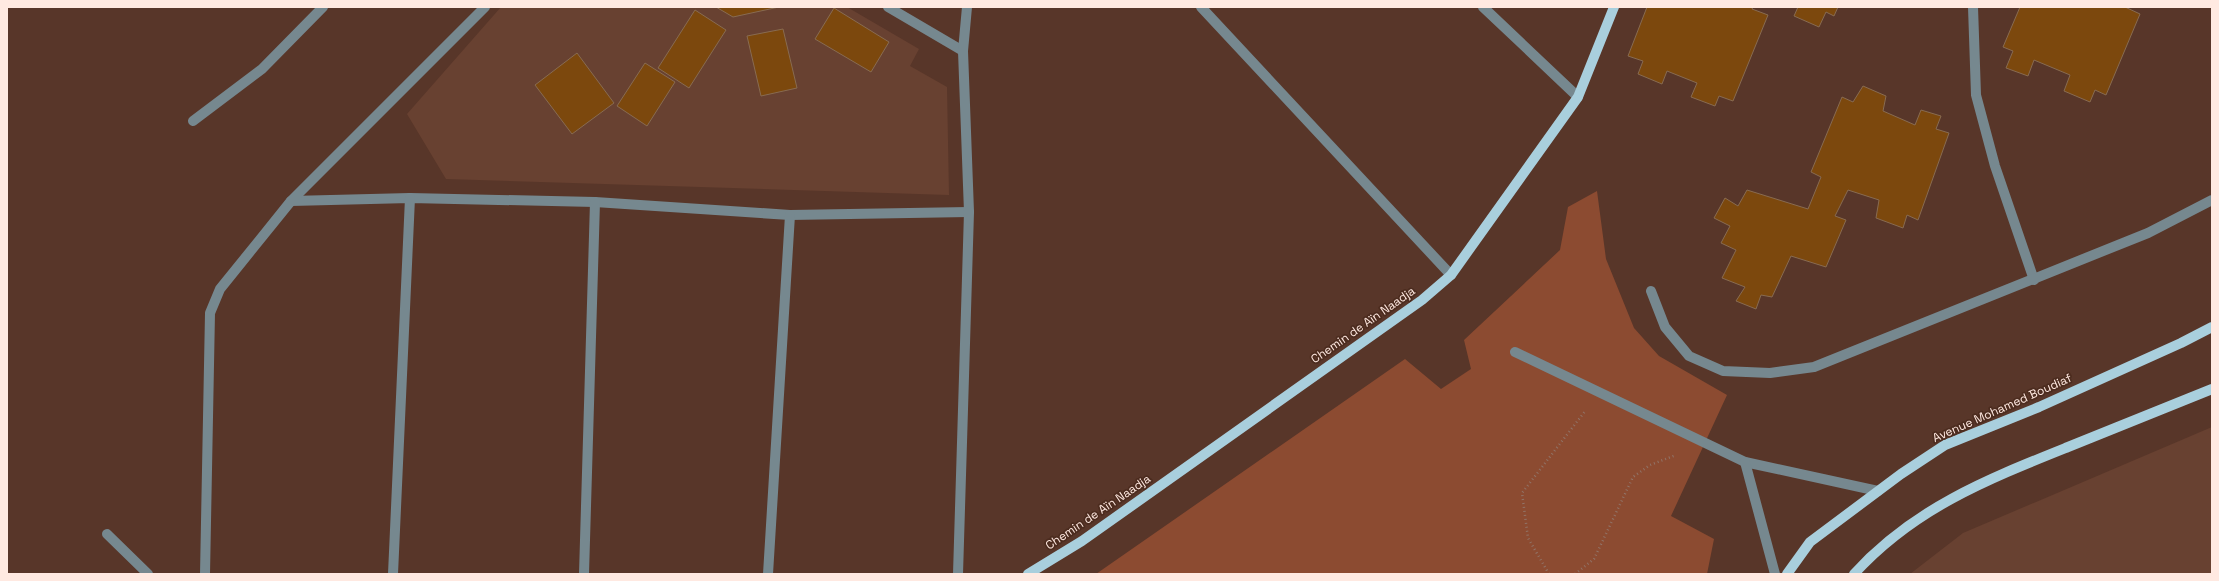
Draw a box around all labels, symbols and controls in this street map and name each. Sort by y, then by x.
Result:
street label: Chemin de Aïn Naadja [1308,283,1418,367]
street label: Avenue Mohamed Boudiaf [1930,370,2074,446]
street label: Chemin de Aïn Naadja [1042,471,1154,553]

